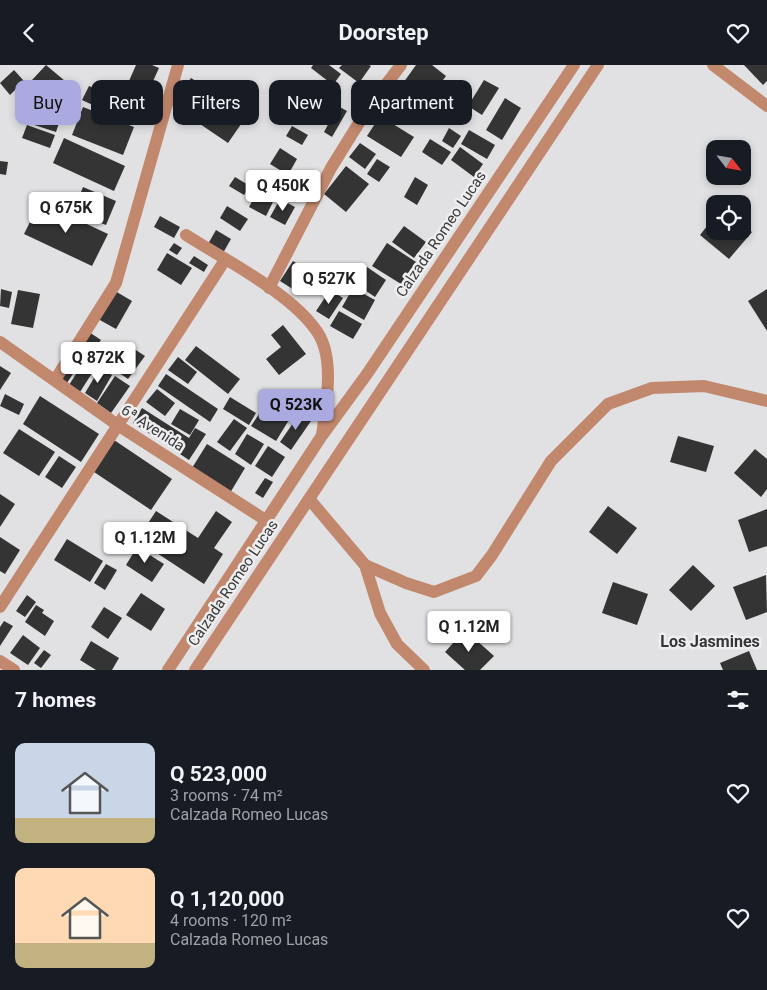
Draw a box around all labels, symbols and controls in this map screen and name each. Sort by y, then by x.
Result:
icon: back [15,19,43,47]
icon: heart [724,19,752,47]
text: Doorstep [338,20,429,45]
chip: Buy [15,80,81,125]
chip: Rent [91,80,163,125]
chip: Filters [173,80,259,125]
chip: New [269,80,341,125]
chip: Apartment [351,80,472,125]
north arrow [706,140,751,185]
map controls [706,140,751,240]
street label: Calzada Romeo Lucas [392,167,490,301]
pin: Q 450K [242,169,324,212]
text: Q 450K [257,176,309,195]
pin: Q 675K [25,191,107,234]
button: locate [706,195,751,240]
text: Q 675K [40,198,92,217]
pin: Q 527K [288,263,370,305]
text: Q 527K [303,269,355,288]
pin: Q 872K [57,341,139,384]
text: Q 872K [72,348,124,367]
pin: Q 523K [255,389,337,431]
text: Q 523K [270,395,322,414]
street label: 6ª Avenida [118,401,188,455]
street label: Calzada Romeo Lucas [184,516,282,650]
pin: Q 1.12M [99,521,191,564]
text: Q 1.12M [114,528,176,547]
pin: Q 1.12M [423,611,515,653]
text: Q 1.12M [438,617,500,636]
district label: Los Jasmines [660,632,760,651]
icon: filters [724,686,752,714]
text: 7 homes [15,688,96,712]
text: Q 523,000 [170,762,267,786]
icon: home [55,763,115,823]
icon: heart [724,779,752,807]
text: 3 rooms · 74 m² [170,786,283,805]
text: Calzada Romeo Lucas [170,805,328,824]
text: Q 1,120,000 [170,887,284,911]
icon: home [55,888,115,948]
icon: heart [724,904,752,932]
text: 4 rooms · 120 m² [170,911,292,930]
text: Calzada Romeo Lucas [170,930,328,949]

